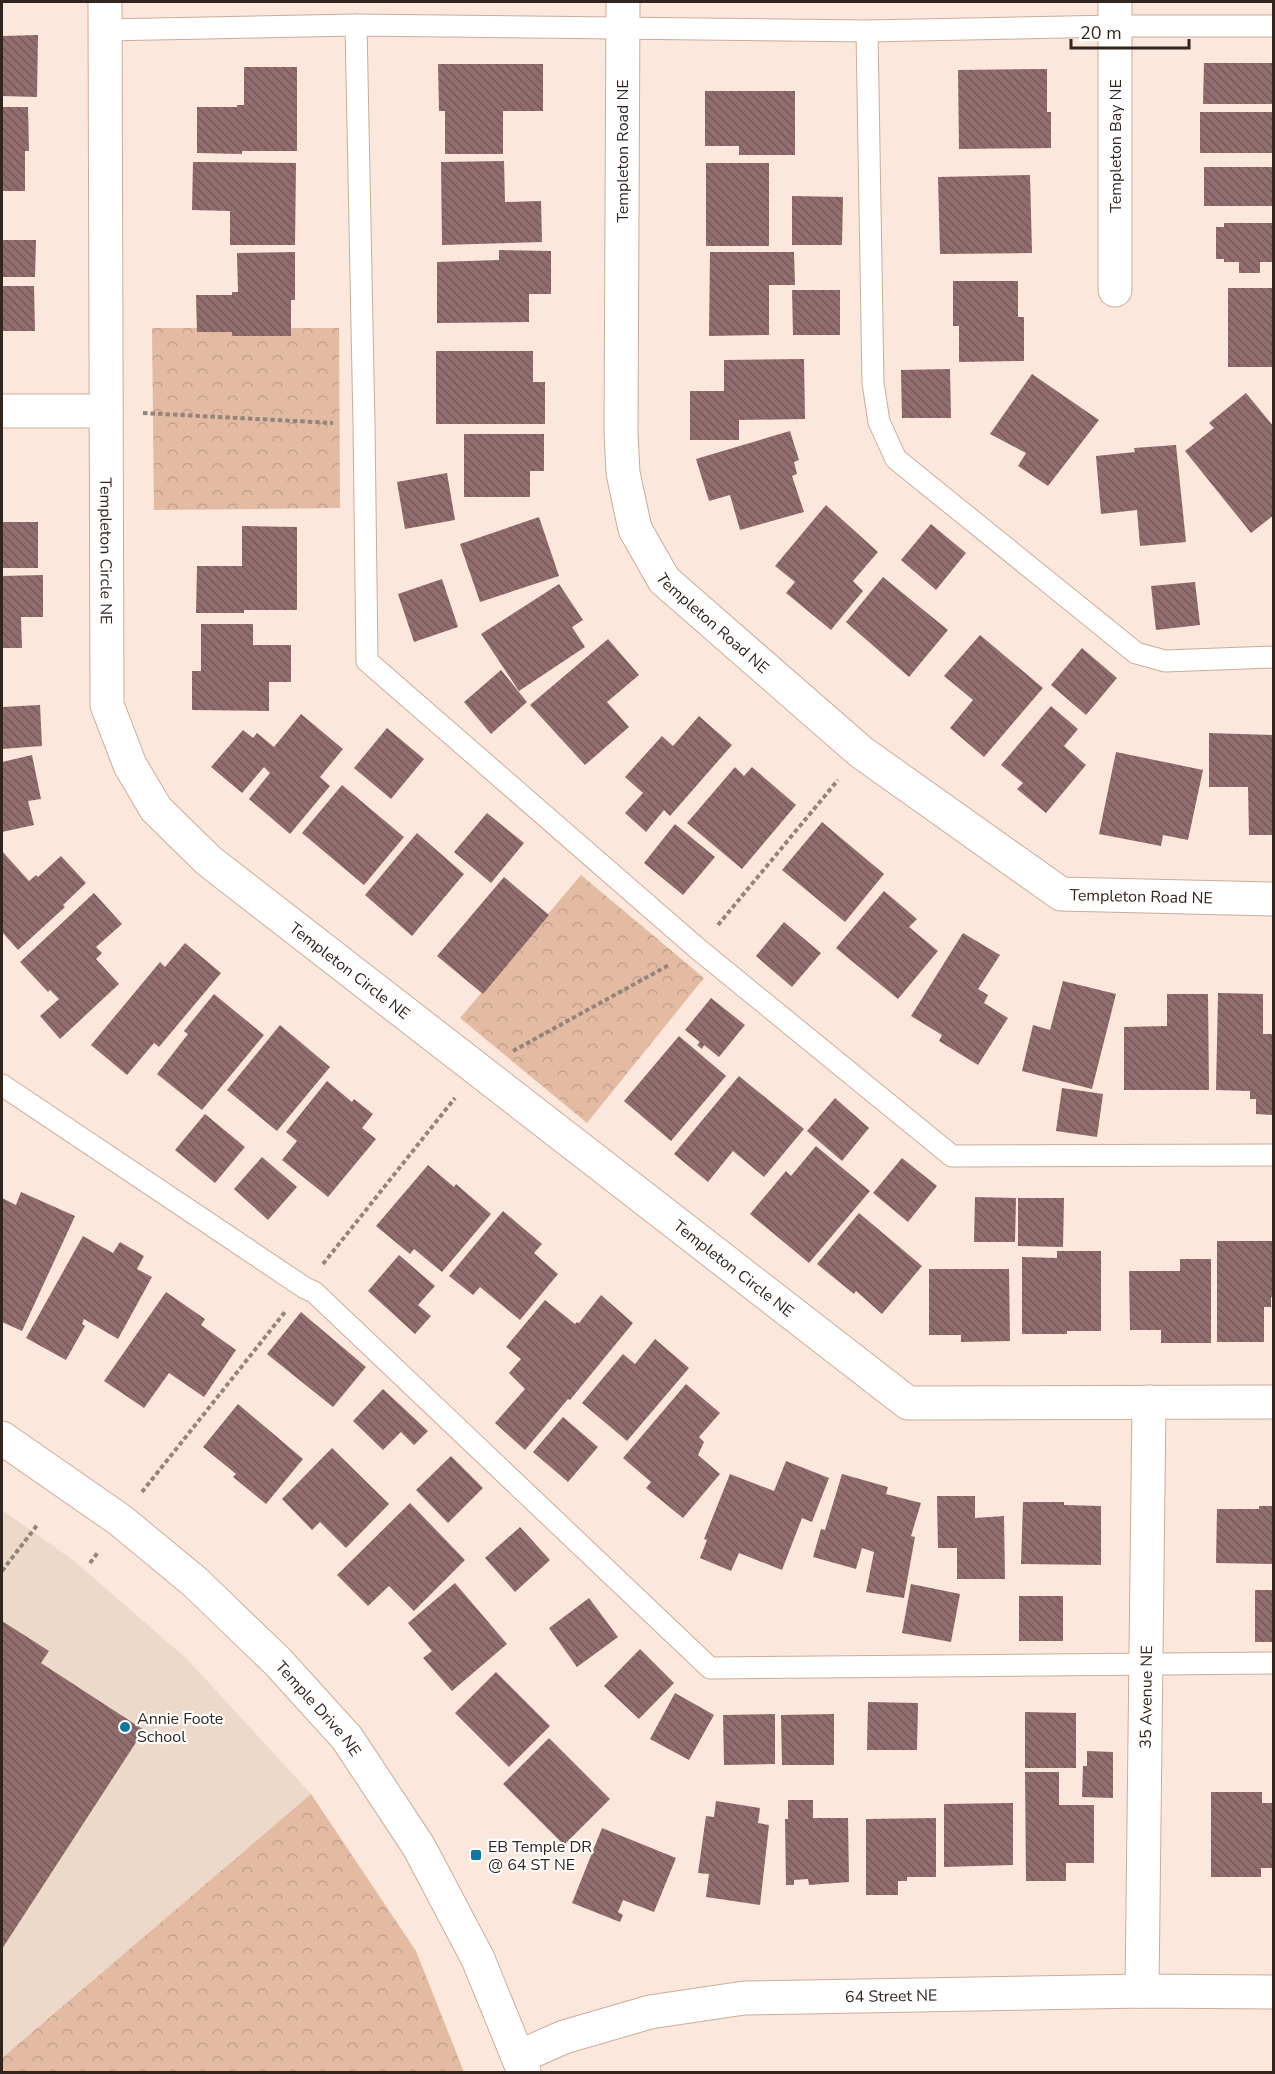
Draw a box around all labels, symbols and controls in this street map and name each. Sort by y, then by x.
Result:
scale bar [1071,12,1190,50]
text: 20 m [1080,21,1122,45]
street label: Templeton Road NE [612,79,634,223]
street label: Templeton Bay NE [1105,79,1127,213]
street label: Templeton Circle NE [94,478,117,624]
street label: Templeton Road NE [650,569,774,679]
street label: Templeton Road NE [1069,884,1213,910]
street label: Templeton Circle NE [285,917,414,1025]
street label: Templeton Circle NE [669,1215,798,1323]
street label: 35 Avenue NE [1135,1645,1158,1749]
street label: Temple Drive NE [270,1656,366,1761]
place label: Annie Foote School [137,1708,223,1748]
marker: Annie Foote School [118,1720,132,1734]
place label: EB Temple DR @ 64 ST NE [488,1836,592,1876]
marker: EB Temple DR @ 64 ST NE [469,1848,483,1862]
street label: 64 Street NE [845,1985,938,2008]

